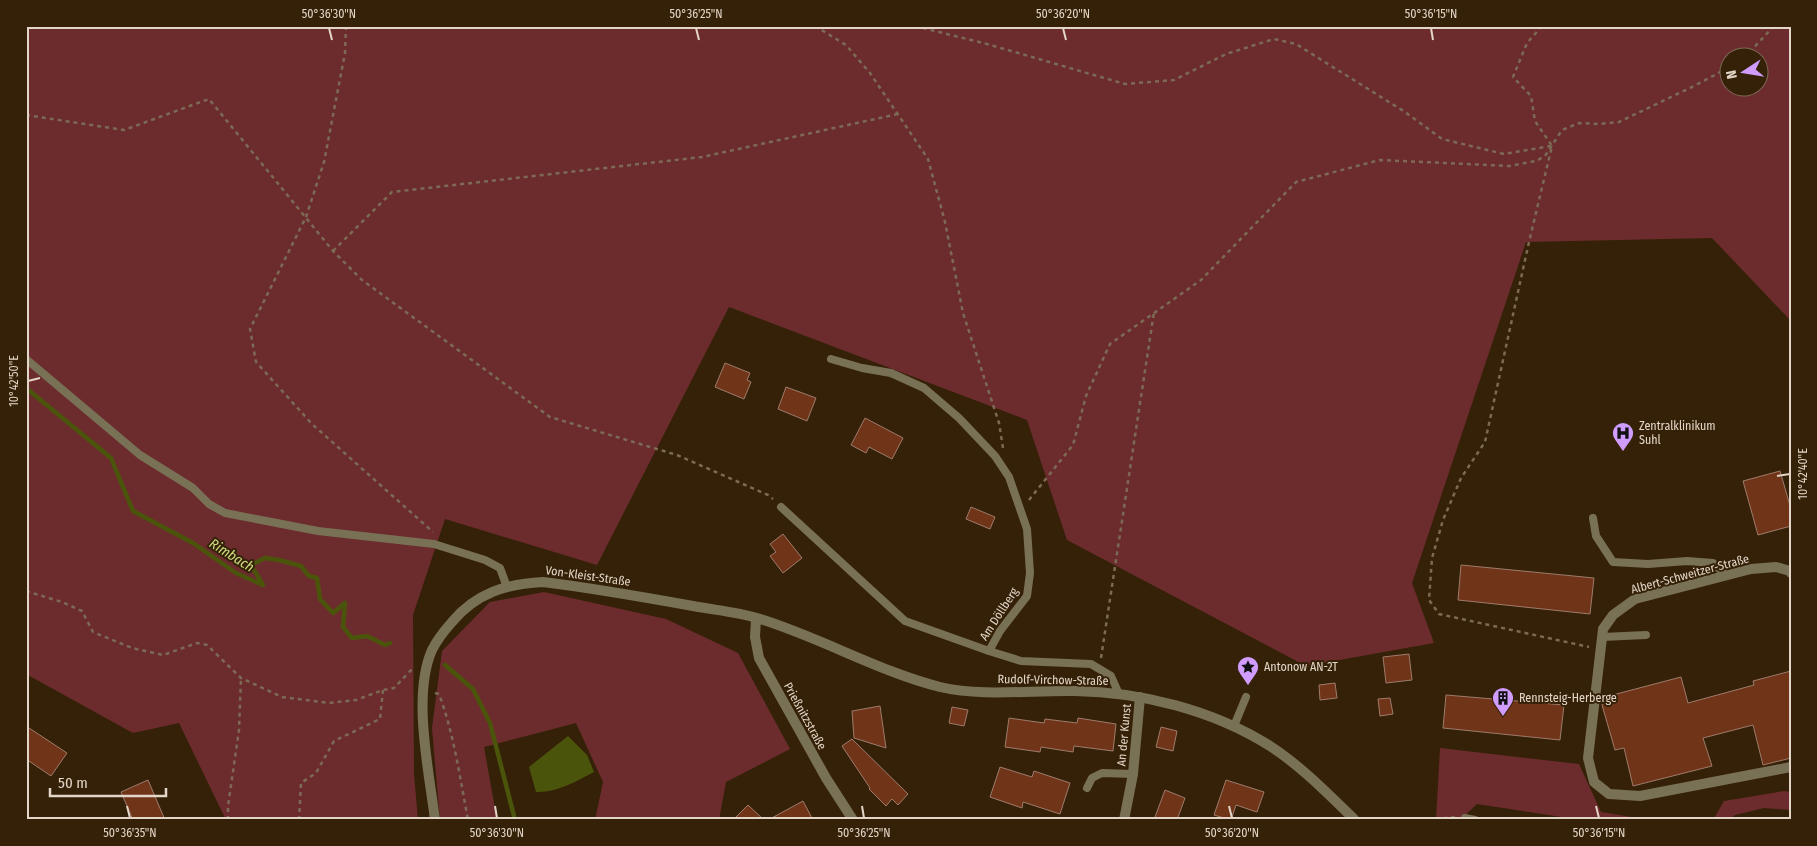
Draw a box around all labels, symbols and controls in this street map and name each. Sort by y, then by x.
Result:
text: 50°36'30"N [302,7,356,21]
text: 50°36'25"N [669,7,723,21]
text: 50°36'20"N [1036,7,1090,21]
text: 50°36'15"N [1405,7,1457,21]
north arrow [1720,48,1770,98]
text: N [1723,69,1741,80]
text: 10°42'50"E [7,355,21,407]
place label: Zentralklinikum Suhl [1639,419,1715,447]
hospital icon: Zentralklinikum Suhl [1611,421,1635,452]
text: 10°42'40"E [1796,448,1810,500]
water label: Rimbach [206,535,257,576]
street label: Albert-Schweitzer-Straße [1629,551,1751,597]
street label: Von-Kleist-Straße [545,563,631,589]
street label: Am Döllberg [977,585,1021,643]
place icon: Antonow AN-2T [1236,655,1260,686]
place label: Antonow AN-2T [1264,660,1338,674]
street label: Rudolf-Virchow-Straße [997,672,1109,688]
street label: Prießnitzstraße [781,680,829,752]
building icon: Rennsteig-Herberge [1491,686,1515,717]
place label: Rennsteig-Herberge [1519,691,1617,705]
street label: An der Kunst [1114,703,1134,767]
scale bar [50,766,166,798]
text: 50 m [58,774,88,792]
text: 50°36'35"N [103,826,157,840]
text: 50°36'30"N [470,826,524,840]
text: 50°36'25"N [837,826,891,840]
text: 50°36'20"N [1205,826,1259,840]
text: 50°36'15"N [1573,826,1625,840]

